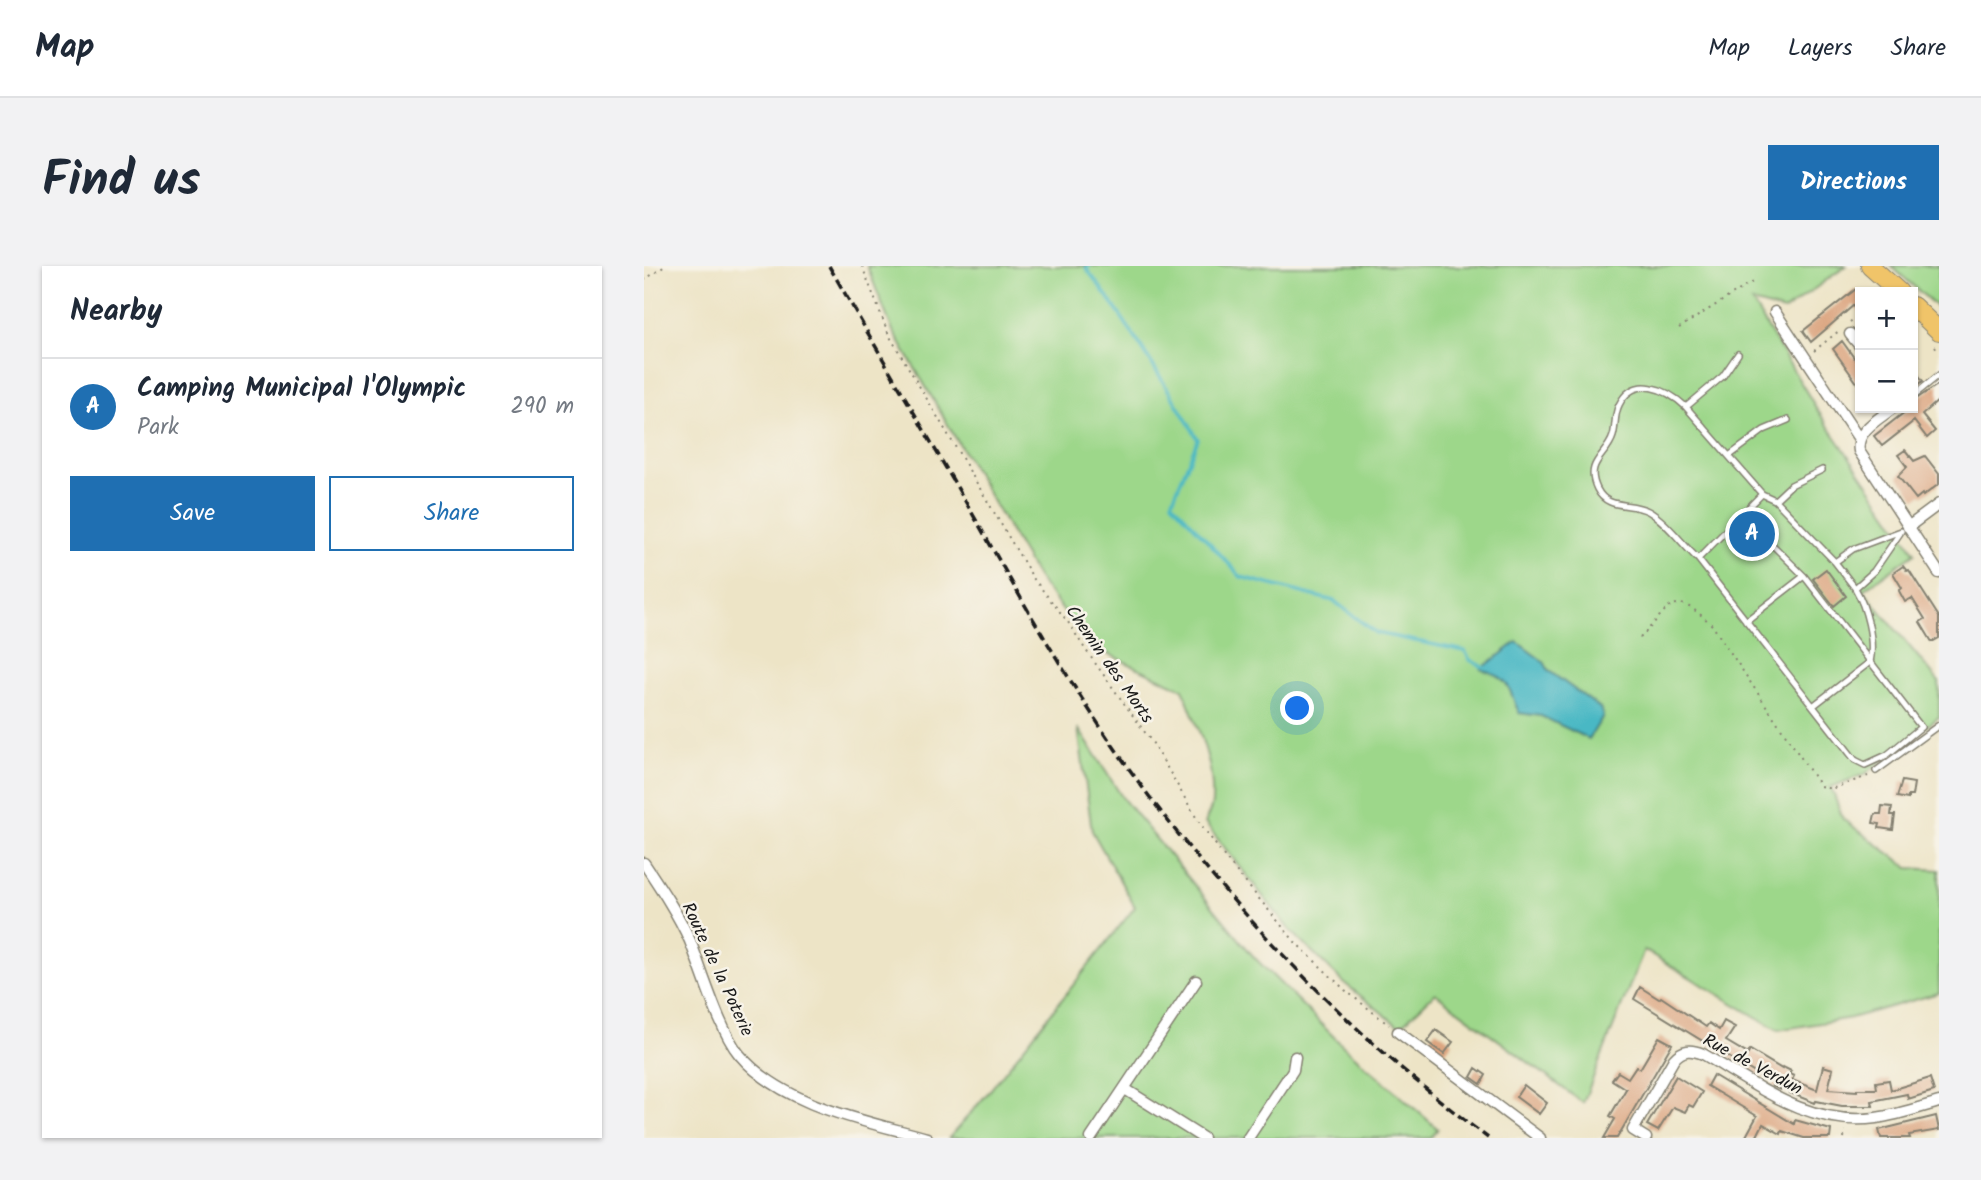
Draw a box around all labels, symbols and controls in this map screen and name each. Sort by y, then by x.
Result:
text: Map [35,22,95,75]
text: Map [1708,29,1750,68]
text: Layers [1788,29,1852,68]
text: Share [1890,29,1946,68]
text: Find us [42,143,200,221]
button: Directions [1768,145,1939,220]
map controls [1855,287,1918,413]
button: + [1855,287,1918,350]
text: Nearby [70,288,162,336]
button: − [1855,350,1918,413]
text: Camping Municipal l'Olympic [137,368,466,410]
text: A [86,389,100,425]
text: 290 m [510,389,574,425]
text: Park [137,410,179,446]
button: Save [70,476,315,551]
button: Share [329,476,574,551]
pin: A [1729,508,1775,560]
street label: Chemin des Morts [1057,600,1161,730]
your location [1280,691,1314,725]
street label: Route de la Poterie [673,898,760,1042]
street label: Rue de Verdun [1697,1027,1808,1104]

